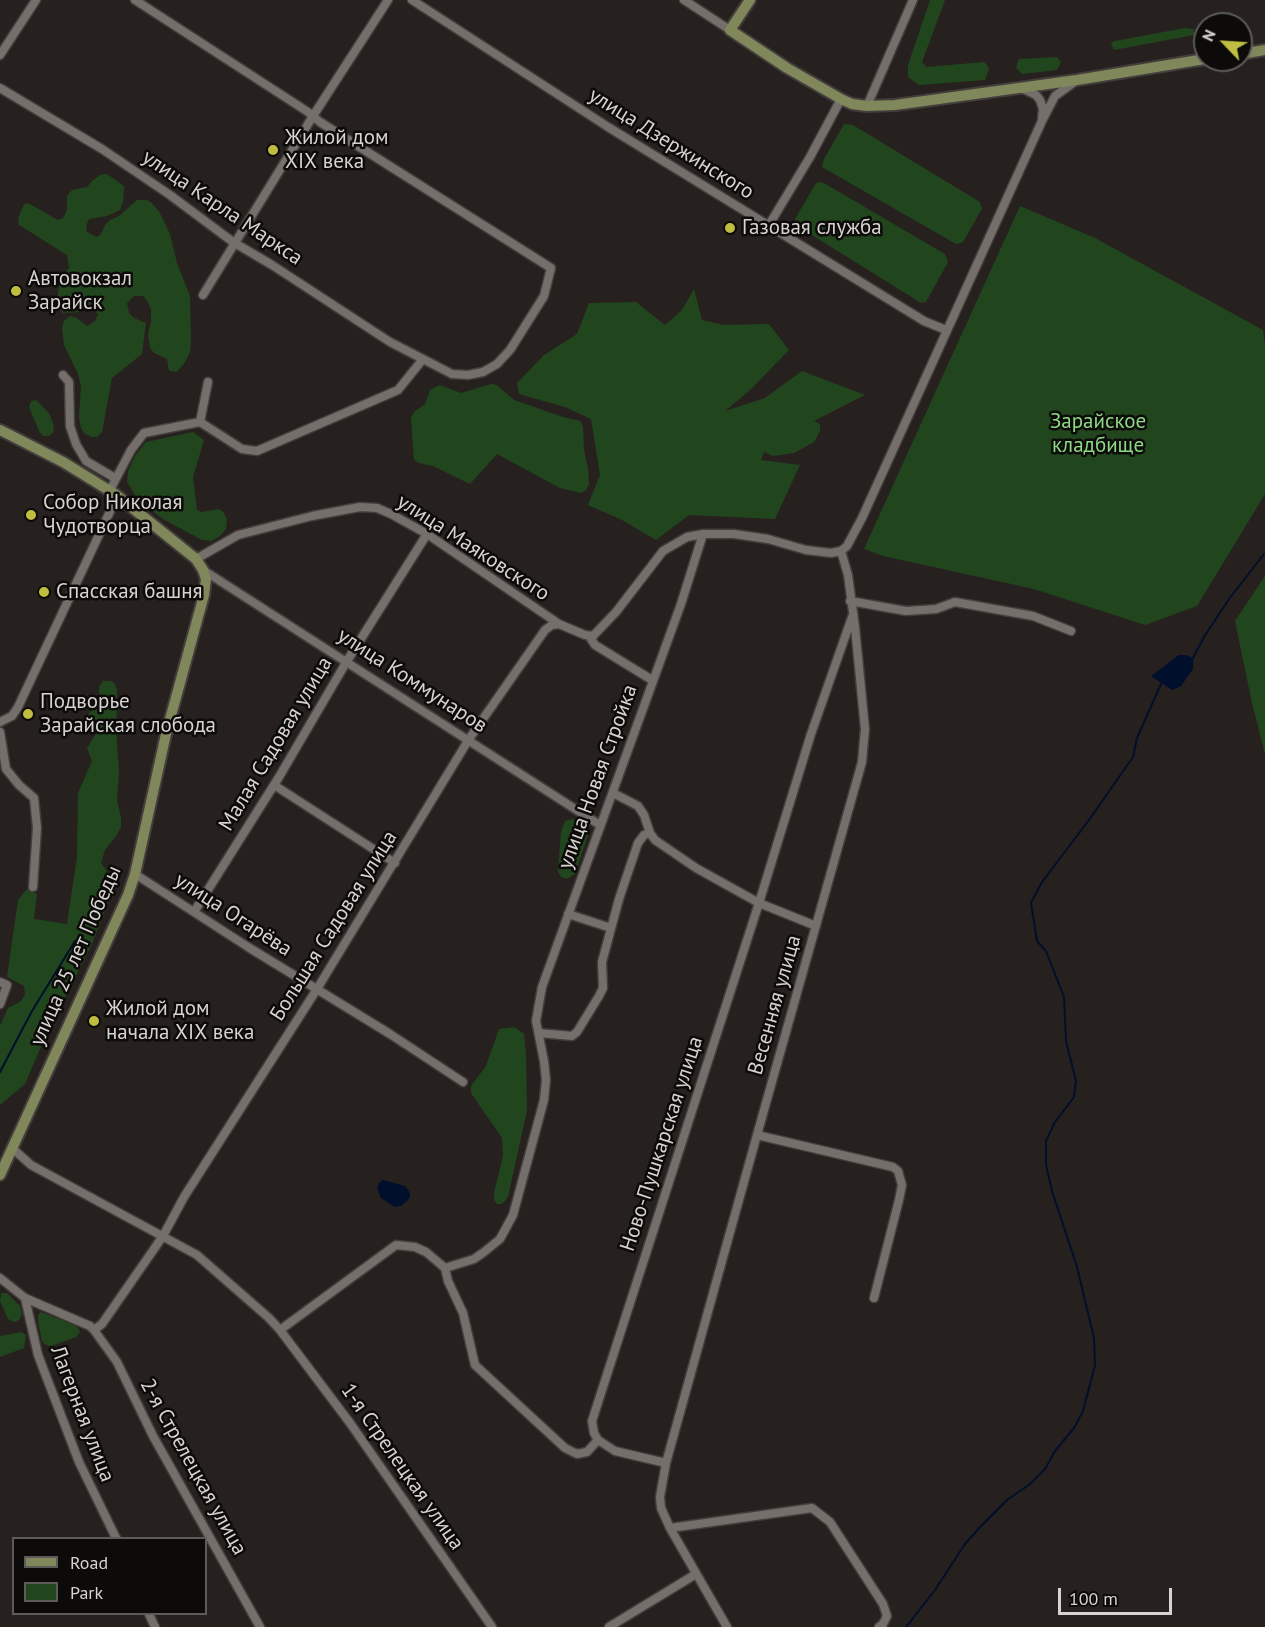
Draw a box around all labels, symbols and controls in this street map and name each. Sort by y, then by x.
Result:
north arrow [1193,12,1253,72]
text: N [1197,26,1220,44]
street label: улица Дзержинского [584,83,758,205]
place label: Жилой дом XIX века [285,125,388,175]
marker: Жилой дом XIX века [266,143,280,157]
street label: улица Карла Маркса [137,145,307,271]
place label: Газовая служба [742,215,882,241]
marker: Газовая служба [723,221,737,235]
place label: Автовокзал Зарайск [28,266,132,316]
marker: Автовокзал Зарайск [9,284,23,298]
park label: Зарайское кладбище [1050,409,1146,459]
street label: улица Маяковского [392,489,554,607]
place label: Собор Николая Чудотворца [43,490,182,540]
marker: Собор Николая Чудотворца [24,508,38,522]
place label: Спасская башня [56,579,203,605]
marker: Спасская башня [37,585,51,599]
street label: улица Коммунаров [332,623,492,739]
street label: Малая Садовая улица [214,652,338,836]
street label: улица Новая Стройка [553,681,643,873]
place label: Подворье Зарайская слобода [40,689,216,739]
marker: Подворье Зарайская слобода [21,707,35,721]
street label: Большая Садовая улица [265,826,403,1026]
street label: улица 25 лет Победы [25,862,127,1050]
street label: улица Огарёва [170,868,296,962]
street label: Весенняя улица [743,932,807,1078]
place label: Жилой дом начала XIX века [106,996,254,1046]
marker: Жилой дом начала XIX века [87,1014,101,1028]
street label: Ново-Пушкарская улица [615,1033,709,1255]
street label: Лагерная улица [44,1342,120,1486]
street label: 2-я Стрелецкая улица [134,1375,252,1559]
street label: 1-я Стрелецкая улица [335,1379,469,1555]
legend [12,1537,207,1615]
text: Road [70,1551,108,1574]
scale bar [1061,1576,1175,1614]
text: Park [70,1581,103,1604]
text: 100 m [1069,1587,1118,1610]

